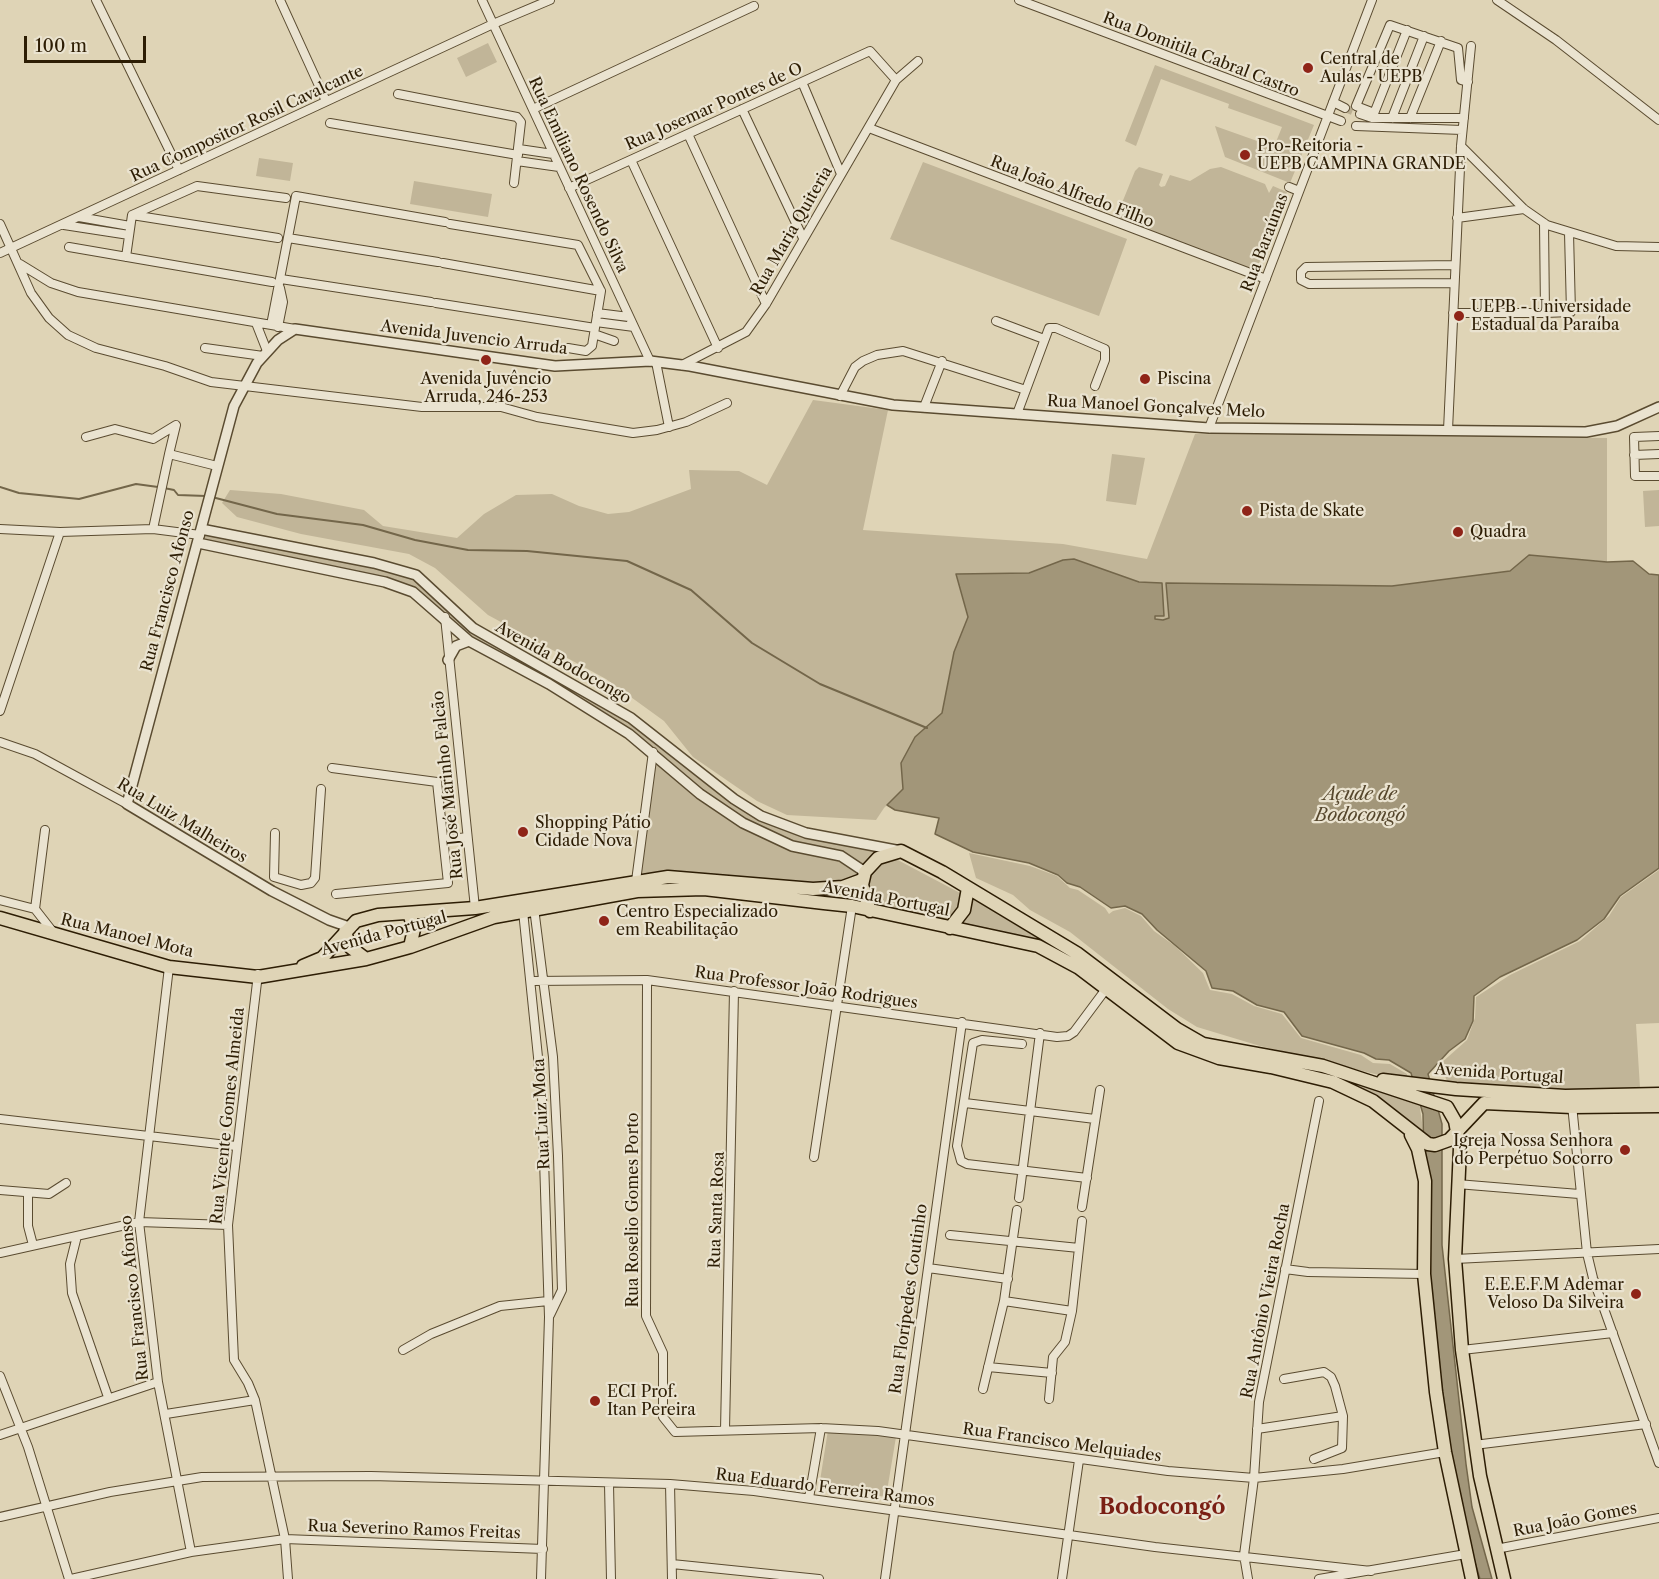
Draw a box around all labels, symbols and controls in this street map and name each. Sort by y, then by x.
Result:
street label: Rua Domitila Cabral Castro [1100,9,1302,101]
scale bar [27,24,148,62]
text: 100 m [35,35,87,57]
place label: Central de Aulas - UEPB [1320,49,1423,87]
street label: Rua Josemar Pontes de O [622,59,806,155]
street label: Rua Compositor Rosil Cavalcante [128,61,366,187]
marker: Central de Aulas - UEPB [1301,61,1315,75]
street label: Rua Emiliano Rosendo Silva [524,74,632,276]
place label: Pro-Reitoria - UEPB CAMPINA GRANDE [1257,136,1466,174]
marker: Pro-Reitoria - UEPB CAMPINA GRANDE [1238,148,1252,162]
street label: Rua João Alfredo Filho [988,152,1156,232]
street label: Rua Maria Quiteria [747,163,837,299]
street label: Rua Baraúnas [1237,191,1293,295]
place label: UEPB - Universidade Estadual da Paraíba [1471,297,1631,335]
marker: UEPB - Universidade Estadual da Paraíba [1452,309,1466,323]
street label: Avenida Juvencio Arruda [379,317,569,359]
marker: Avenida Juvêncio Arruda, 246-253 [479,353,493,367]
place label: Avenida Juvêncio Arruda, 246-253 [421,369,551,407]
place label: Piscina [1157,369,1211,389]
marker: Piscina [1138,372,1152,386]
street label: Rua Manoel Gonçalves Melo [1046,392,1266,422]
place label: Pista de Skate [1259,501,1364,521]
marker: Pista de Skate [1240,504,1254,518]
street label: Rua Francisco Afonso [137,508,199,674]
place label: Quadra [1470,522,1526,542]
marker: Quadra [1451,525,1465,539]
street label: Avenida Bodocongo [492,618,634,708]
street label: Rua José Marinho Falcão [429,690,467,880]
street label: Rua Luiz Malheiros [113,775,251,867]
water label: Açude de Bodocongó [1315,784,1405,826]
place label: Shopping Pátio Cidade Nova [535,813,651,851]
marker: Shopping Pátio Cidade Nova [516,825,530,839]
street label: Avenida Portugal [821,877,951,921]
place label: Centro Especializado em Reabilitação [616,902,778,940]
street label: Avenida Portugal [319,908,449,960]
street label: Rua Manoel Mota [59,910,195,962]
marker: Centro Especializado em Reabilitação [597,914,611,928]
street label: Rua Professor João Rodrigues [693,963,919,1013]
street label: Rua Vicente Gomes Almeida [207,1006,249,1226]
street label: Rua Luiz Mota [529,1058,555,1170]
street label: Avenida Portugal [1434,1060,1564,1088]
street label: Rua Roselio Gomes Porto [623,1112,643,1308]
place label: Igreja Nossa Senhora do Perpétuo Socorro [1453,1131,1613,1169]
marker: Igreja Nossa Senhora do Perpétuo Socorro [1618,1143,1632,1157]
street label: Rua Santa Rosa [705,1151,729,1269]
street label: Rua Antônio Vieira Rocha [1238,1202,1294,1400]
street label: Rua Florípedes Coutinho [886,1203,932,1395]
street label: Rua Francisco Afonso [117,1214,153,1382]
place label: E.E.E.F.M Ademar Veloso Da Silveira [1484,1275,1624,1313]
marker: E.E.E.F.M Ademar Veloso Da Silveira [1629,1287,1643,1301]
place label: ECI Prof. Itan Pereira [607,1382,696,1420]
marker: ECI Prof. Itan Pereira [588,1394,602,1408]
street label: Rua Francisco Melquiades [961,1420,1163,1466]
street label: Rua Eduardo Ferreira Ramos [714,1465,936,1511]
district label: Bodocongó [1099,1495,1225,1521]
street label: Rua João Gomes [1512,1499,1638,1541]
street label: Rua Severino Ramos Freitas [307,1517,521,1543]

